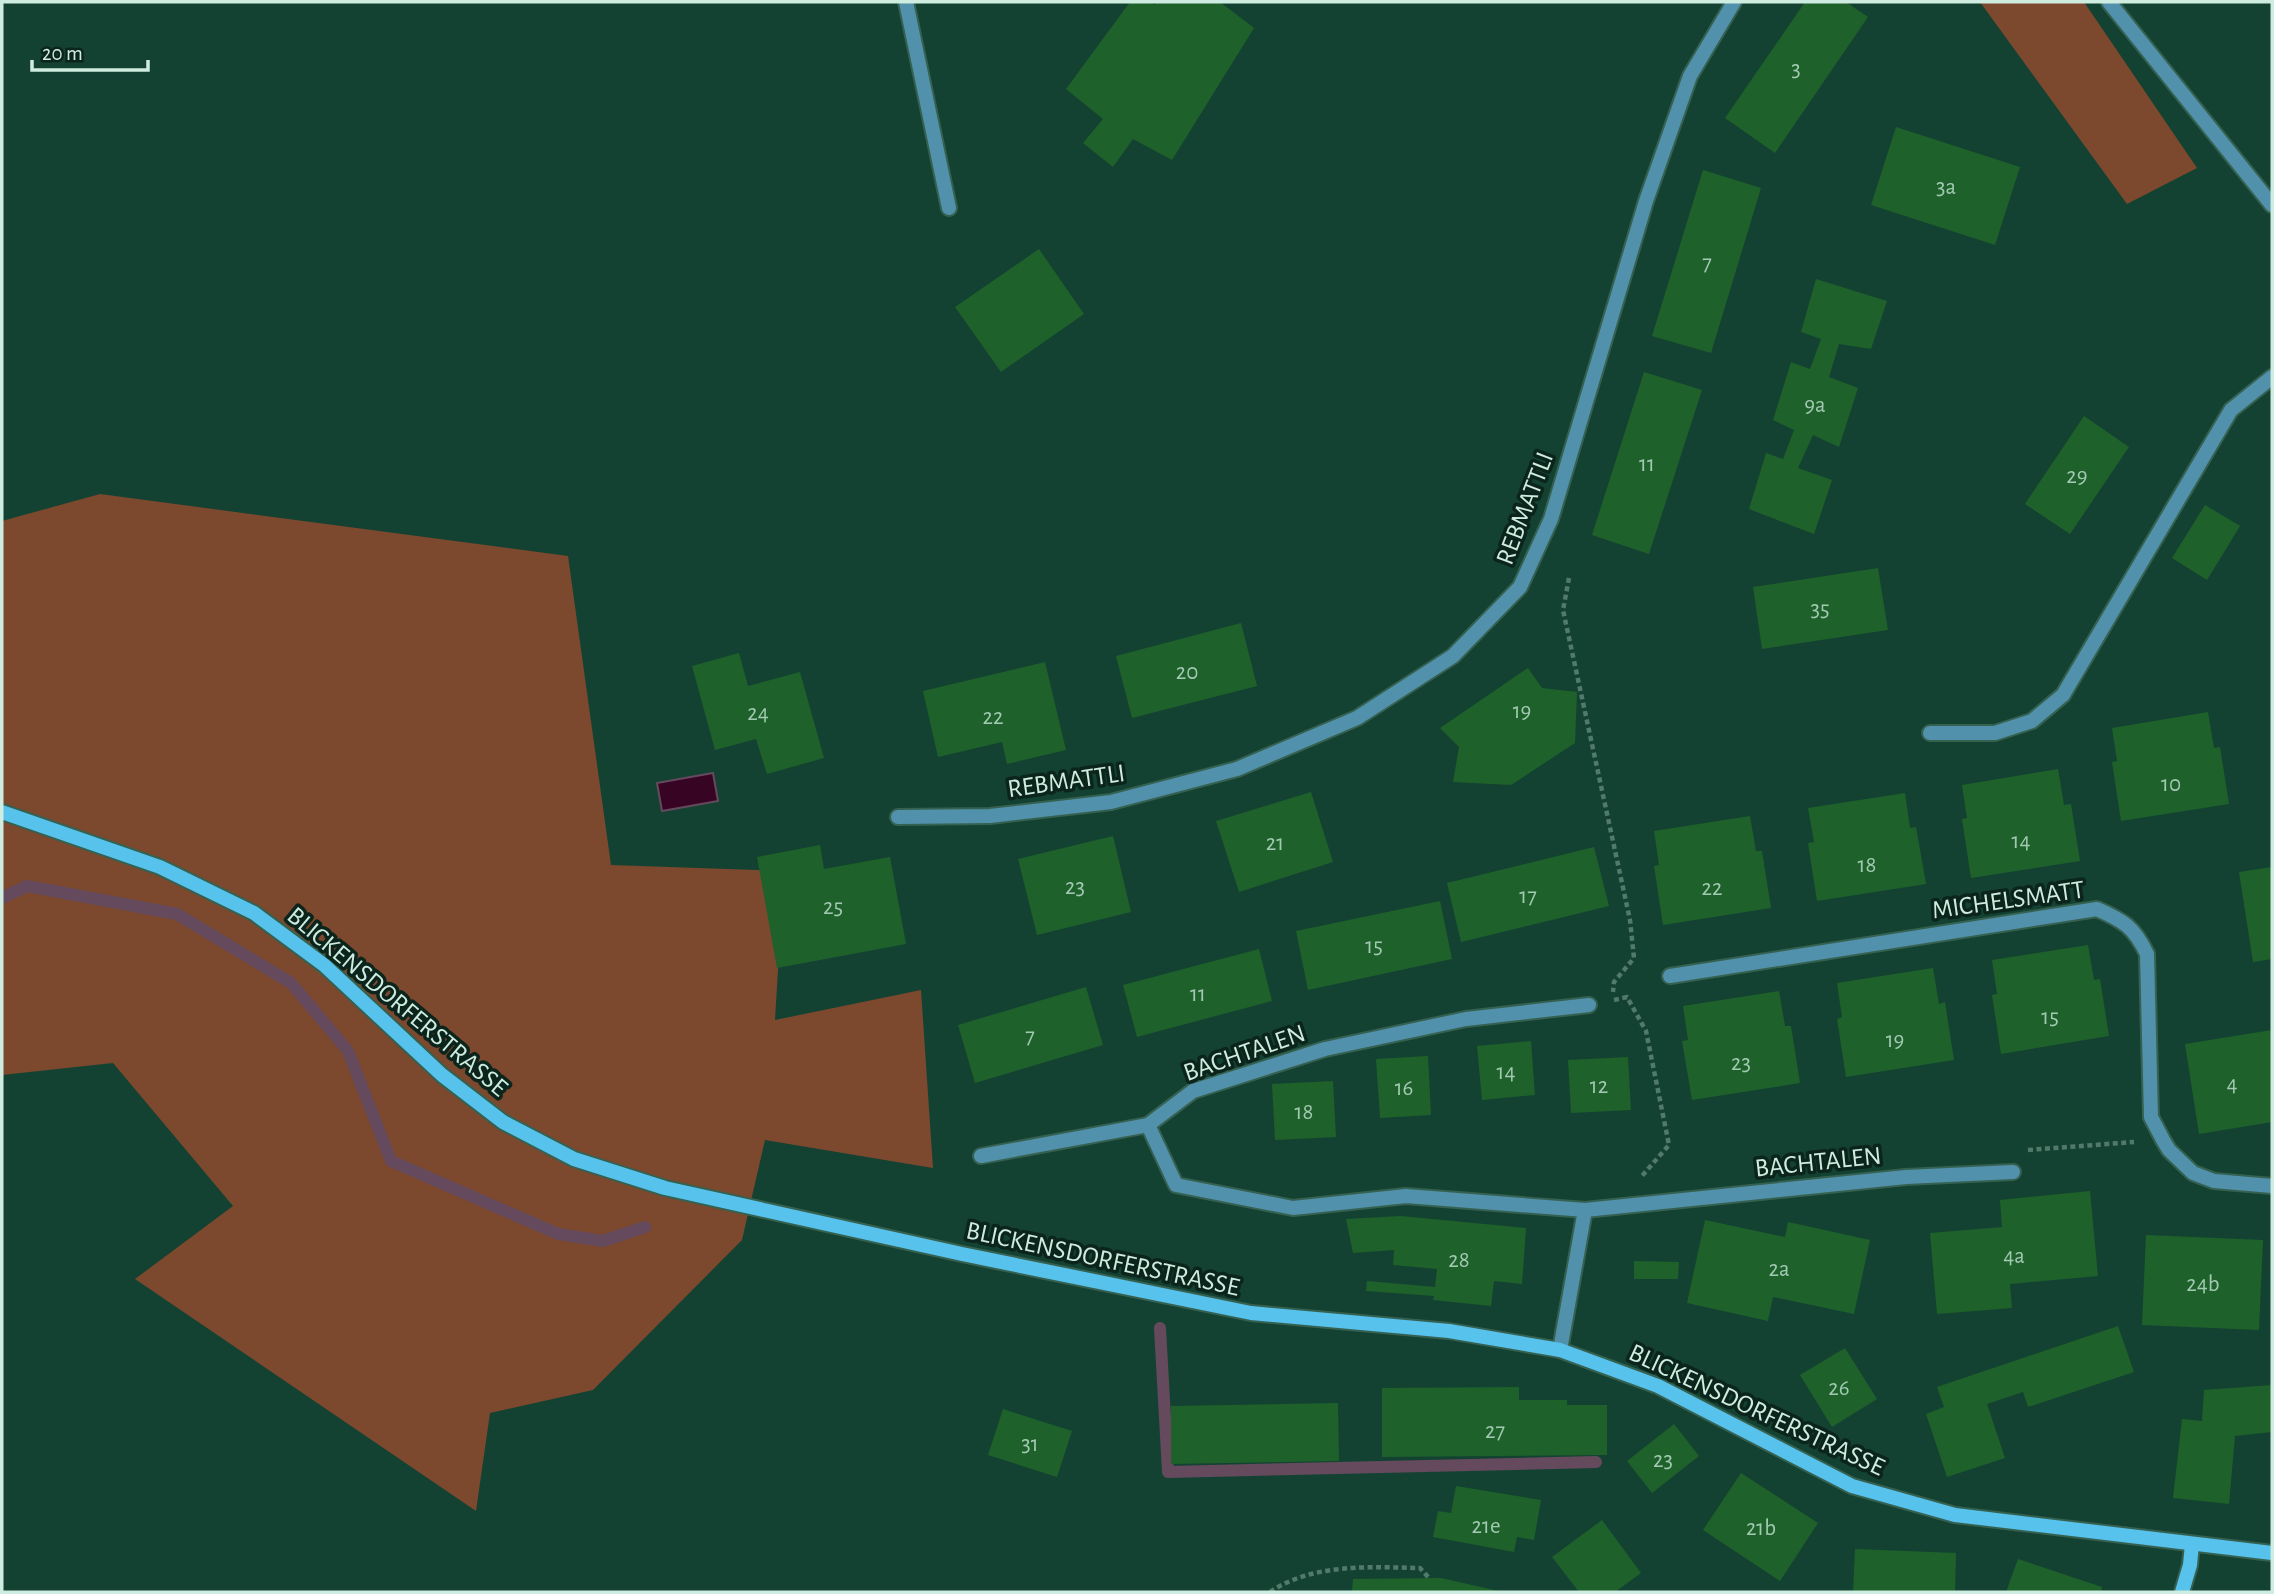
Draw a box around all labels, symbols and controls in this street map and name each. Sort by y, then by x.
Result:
scale bar [32,28,147,72]
text: 20 m [42,43,83,64]
house number: 3 [1791,58,1801,81]
house number: 3a [1936,176,1956,199]
house number: 7 [1702,252,1712,275]
house number: 9a [1804,394,1826,417]
street label: REBMATTLI [1492,448,1558,568]
house number: 11 [1639,453,1655,476]
house number: 29 [2066,465,2088,488]
house number: 35 [1810,598,1830,621]
house number: 20 [1176,661,1198,684]
house number: 19 [1513,700,1531,723]
house number: 24 [747,702,769,725]
house number: 22 [983,706,1003,729]
street label: REBMATTLI [1006,760,1127,802]
house number: 10 [2161,773,2181,796]
house number: 14 [2012,830,2030,853]
house number: 21 [1266,832,1284,855]
house number: 18 [1858,854,1876,877]
house number: 23 [1065,876,1085,899]
street label: MICHELSMATT [1930,876,2086,924]
house number: 22 [1702,877,1722,900]
house number: 17 [1519,885,1537,908]
house number: 25 [823,896,843,919]
street label: BLICKENSDORFERSTRASSE [282,902,512,1101]
house number: 15 [1365,935,1383,958]
house number: 11 [1190,983,1206,1006]
house number: 15 [2041,1006,2059,1029]
street label: BACHTALEN [1180,1020,1309,1086]
house number: 7 [1025,1025,1035,1048]
house number: 19 [1886,1029,1904,1052]
house number: 23 [1731,1052,1751,1075]
house number: 14 [1497,1061,1515,1084]
house number: 4 [2226,1073,2238,1096]
house number: 12 [1590,1075,1608,1098]
house number: 16 [1395,1077,1413,1100]
house number: 18 [1295,1101,1313,1124]
street label: BACHTALEN [1754,1142,1883,1182]
street label: BLICKENSDORFERSTRASSE [964,1217,1242,1301]
house number: 4a [2003,1245,2025,1268]
house number: 28 [1448,1249,1470,1272]
house number: 2a [1768,1258,1790,1281]
house number: 24b [2186,1273,2220,1296]
street label: BLICKENSDORFERSTRASSE [1625,1339,1888,1481]
house number: 26 [1828,1377,1850,1400]
house number: 27 [1485,1420,1505,1443]
house number: 31 [1021,1433,1039,1456]
house number: 23 [1653,1449,1673,1472]
house number: 21e [1472,1515,1500,1538]
house number: 21b [1746,1517,1776,1540]

